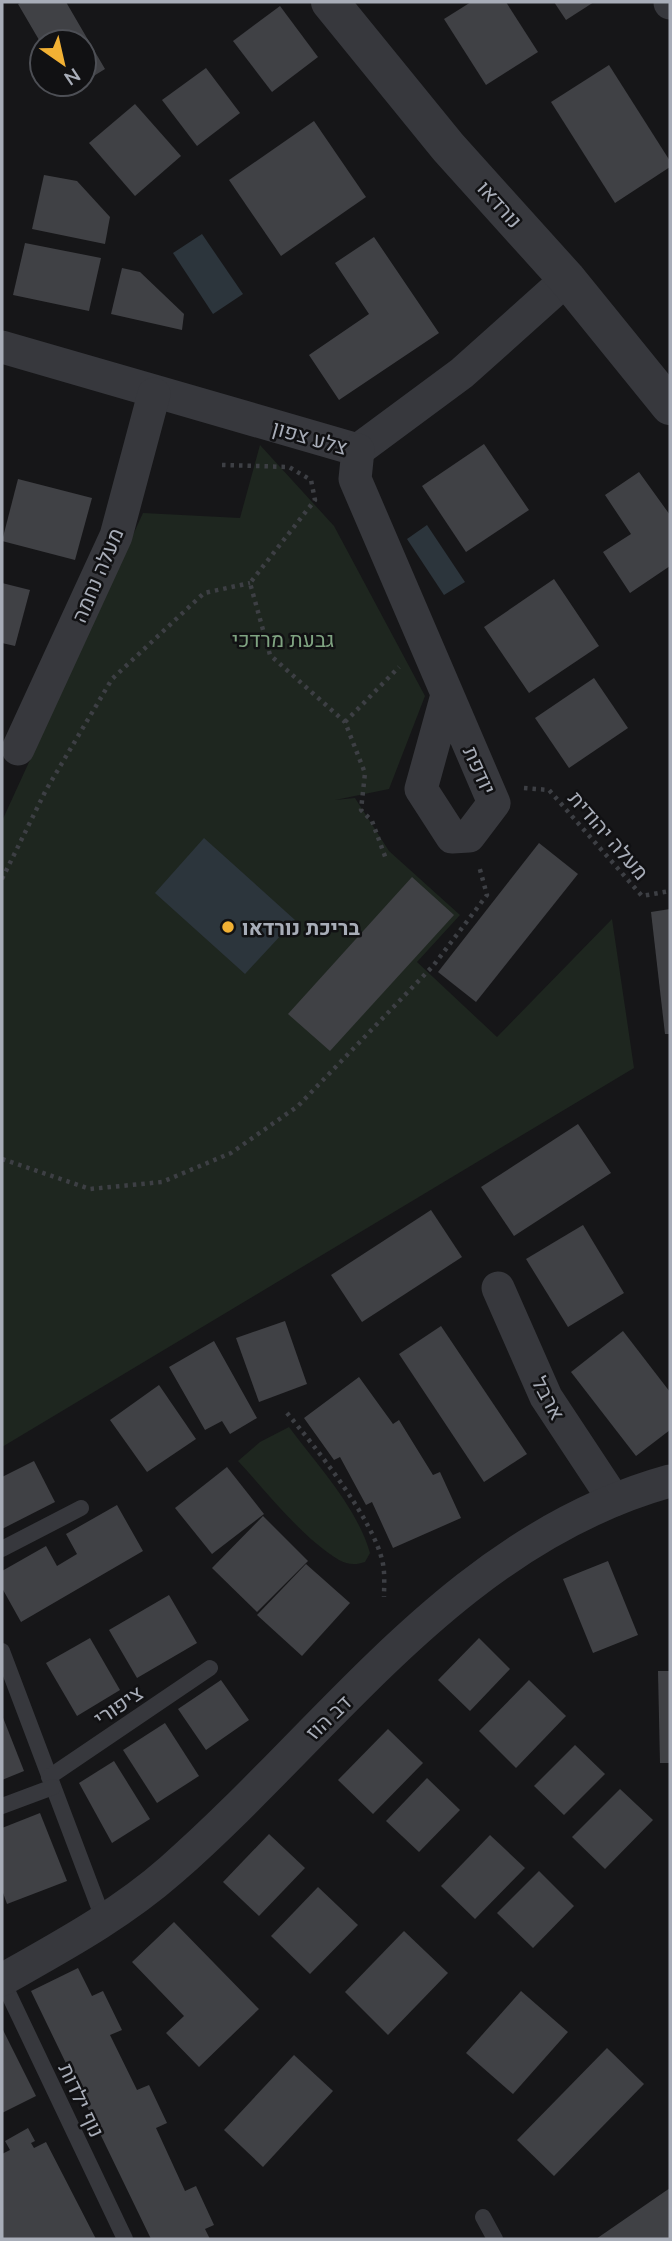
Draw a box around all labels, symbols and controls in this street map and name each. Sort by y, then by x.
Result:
north arrow [28,28,98,98]
text: N [60,63,85,91]
street label: נורדאו [472,175,528,233]
street label: צלע צפון [270,414,350,460]
street label: מעלה נחמה [65,524,129,626]
park label: גבעת מרדכי [232,626,334,652]
street label: יודפת [458,742,502,798]
street label: מעלה יהודית [563,785,655,885]
place label: בריכת נורדאו [242,914,360,940]
marker: בריכת נורדאו [220,919,236,935]
street label: ארבל [527,1372,571,1424]
street label: ציפורי [88,1679,148,1731]
street label: דב הוז [300,1689,356,1745]
street label: נוף ילדות [53,2059,111,2141]

